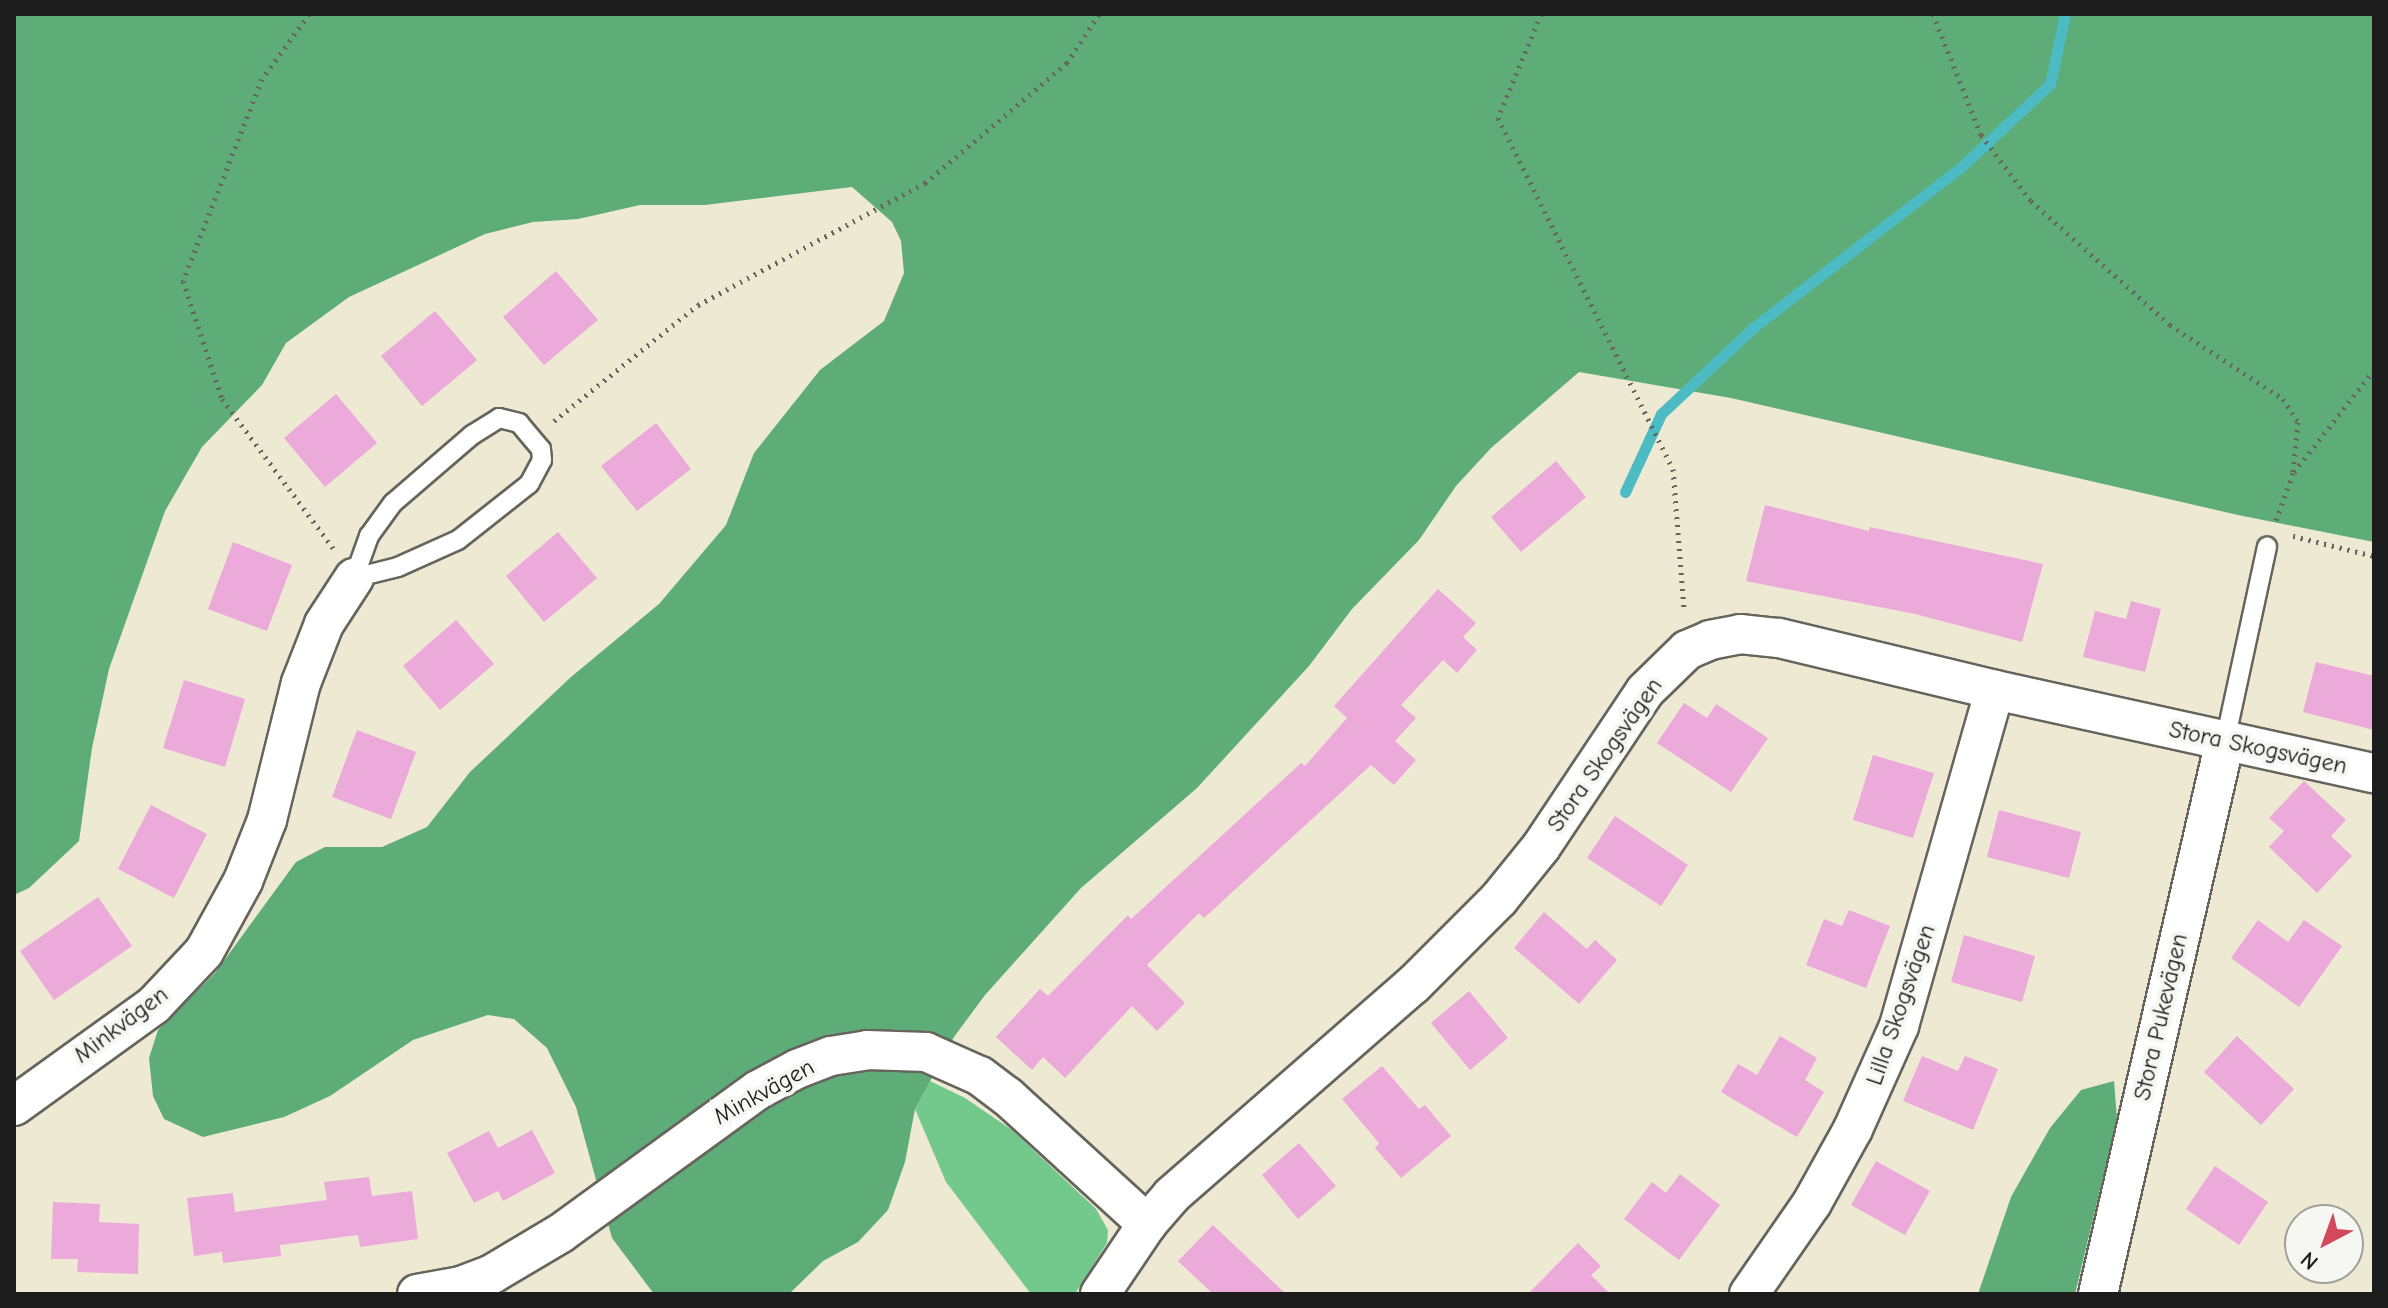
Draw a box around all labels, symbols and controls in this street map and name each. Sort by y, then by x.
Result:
street label: Stora Skogsvägen [1541,672,1669,838]
street label: Stora Skogsvägen [2166,715,2350,781]
street label: Lilla Skogsvägen [1860,921,1942,1089]
street label: Stora Pukevägen [2128,931,2194,1103]
street label: Minkvägen [68,980,174,1070]
street label: Minkvägen [709,1053,819,1131]
north arrow [2284,1204,2364,1284]
text: N [2296,1246,2324,1275]

